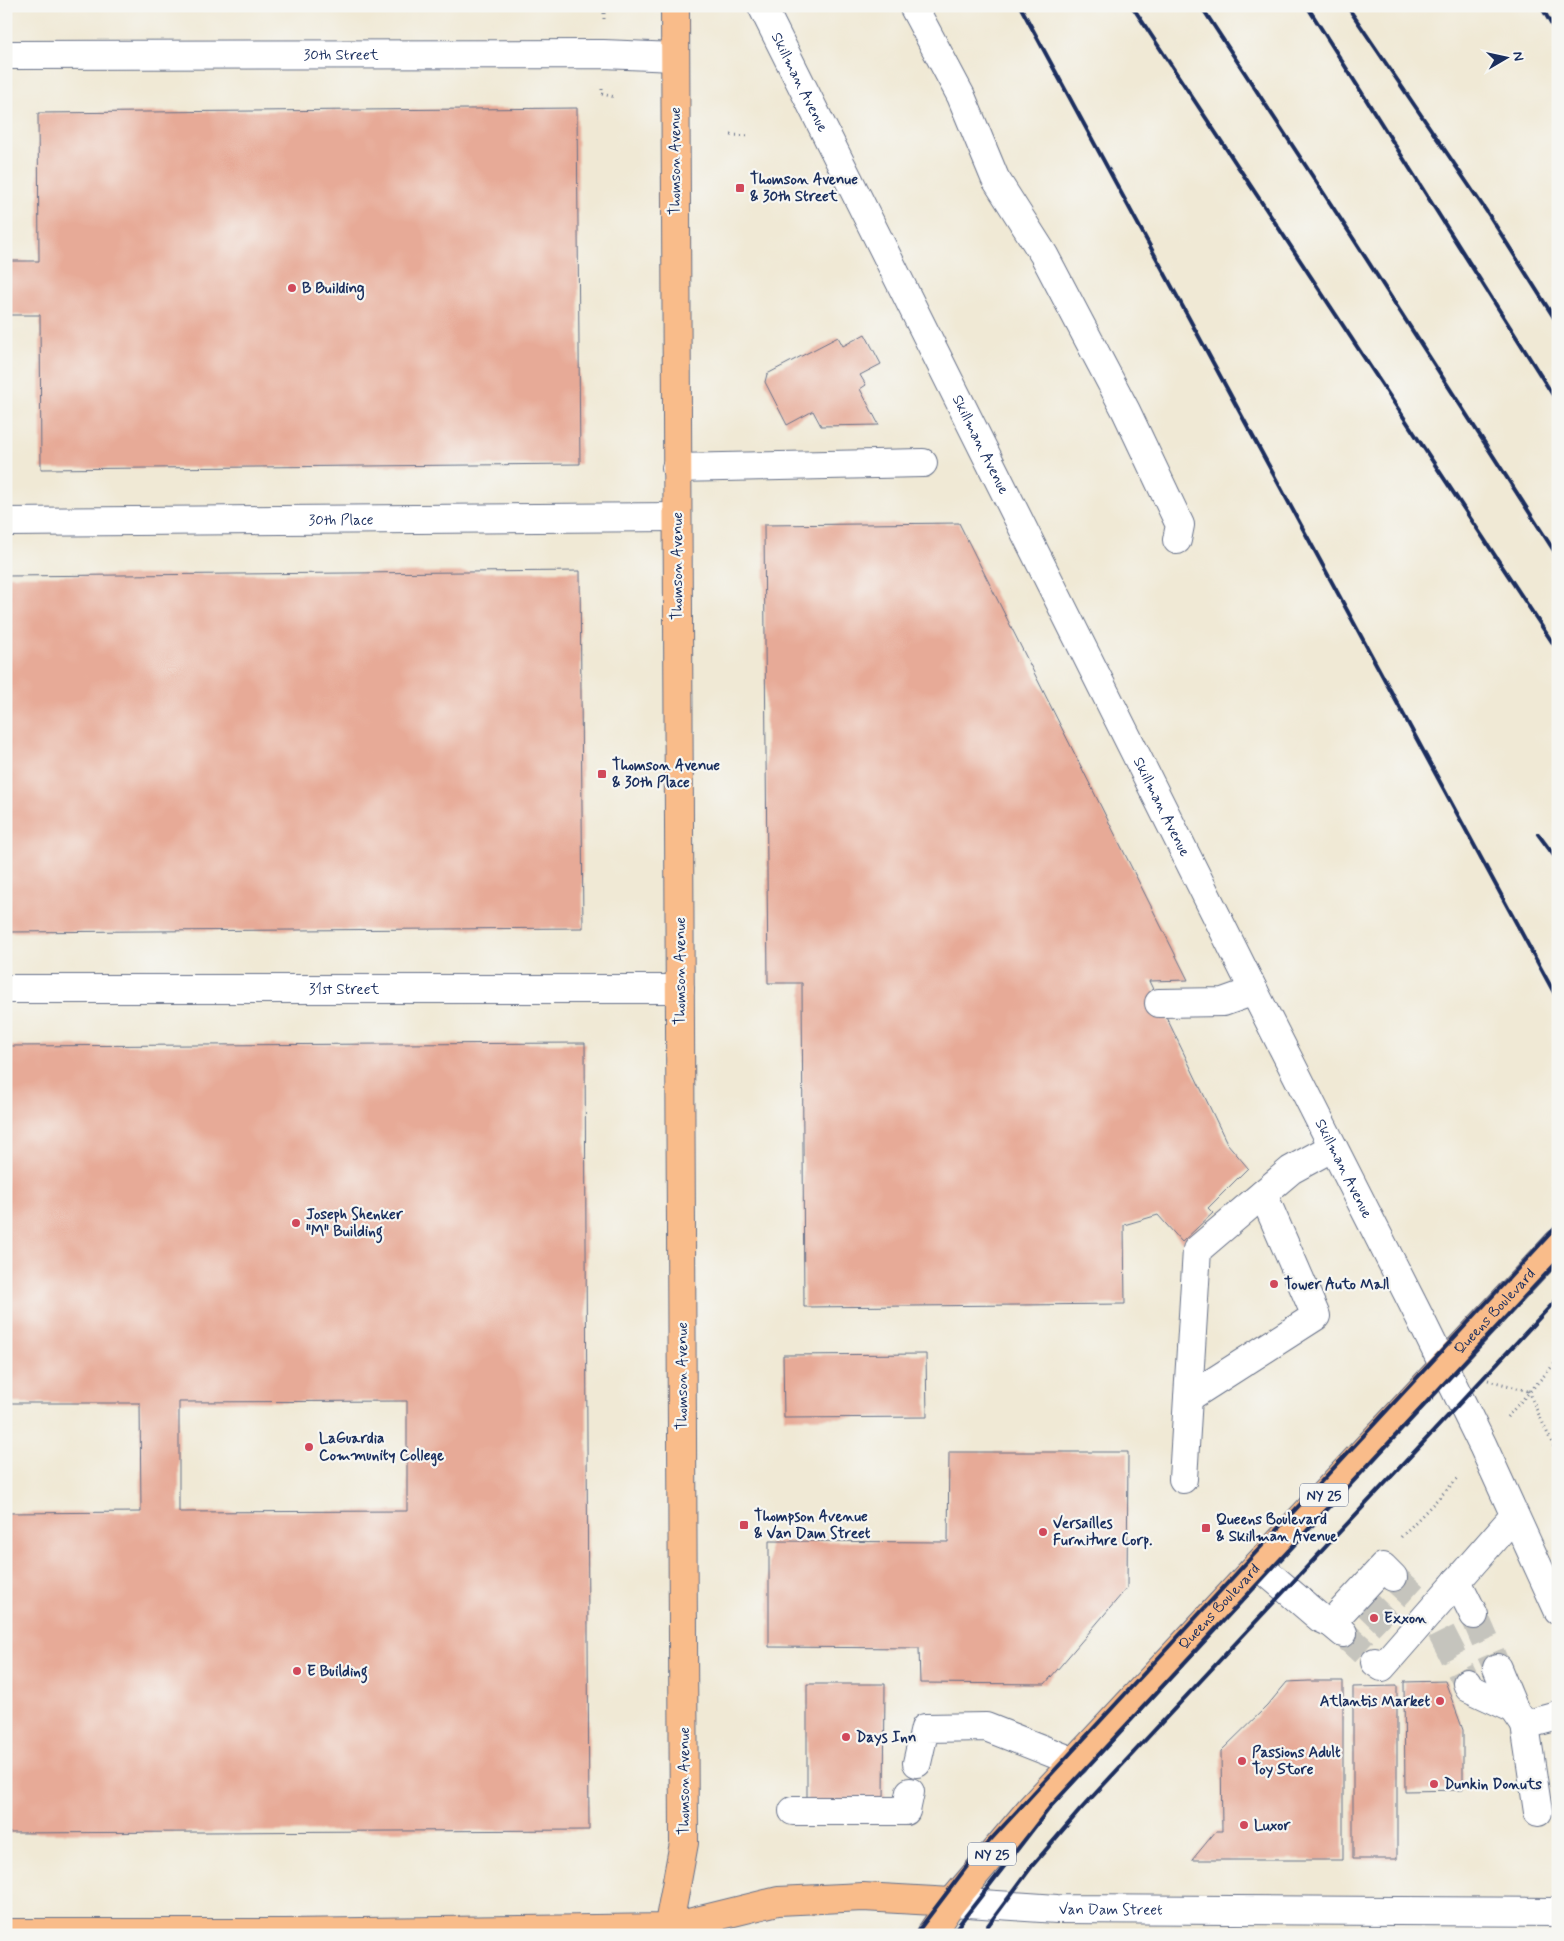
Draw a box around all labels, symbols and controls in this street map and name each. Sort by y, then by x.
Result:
street label: Skillman Avenue [766,29,832,136]
north arrow [1482,32,1532,82]
street label: 30th Street [303,45,379,66]
text: N [1508,50,1527,62]
street label: Thomson Avenue [666,107,686,215]
place label: Thomson Avenue & 30th Street [750,170,858,207]
marker: Thomson Avenue & 30th Street [734,182,746,194]
place label: B Building [302,279,365,301]
marker: B Building [286,282,298,294]
street label: Skillman Avenue [947,392,1013,498]
street label: 30th Place [308,510,374,531]
street label: Thomson Avenue [668,512,688,620]
street label: Skillman Avenue [1128,754,1194,860]
place label: Thomson Avenue & 30th Place [612,756,720,793]
marker: Thomson Avenue & 30th Place [596,768,608,780]
street label: Thomson Avenue [671,917,691,1025]
street label: 31st Street [309,980,380,1000]
street label: Skillman Avenue [1310,1116,1377,1222]
place label: Joseph Shenker "M" Building [306,1205,404,1244]
marker: Joseph Shenker "M" Building [290,1217,302,1229]
street label: Queens Boulevard [1450,1264,1541,1359]
place label: Tower Auto Mall [1284,1275,1390,1295]
marker: Tower Auto Mall [1268,1278,1280,1290]
street label: Thomson Avenue [673,1322,693,1430]
place label: LaGuardia Community College [319,1429,444,1467]
marker: LaGuardia Community College [303,1441,315,1453]
road number: NY 25 [1300,1484,1348,1506]
place label: Thompson Avenue & Van Dam Street [754,1507,871,1544]
place label: Queens Boulevard & Skillman Avenue [1216,1510,1337,1547]
place label: Versailles Furniture Corp. [1053,1514,1152,1551]
marker: Thompson Avenue & Van Dam Street [738,1519,750,1531]
marker: Queens Boulevard & Skillman Avenue [1200,1522,1212,1534]
marker: Versailles Furniture Corp. [1037,1526,1049,1538]
street label: Queens Boulevard [1175,1560,1265,1655]
place label: Exxon [1384,1609,1427,1629]
marker: Exxon [1368,1612,1380,1624]
place label: E Building [307,1662,368,1684]
marker: E Building [291,1665,303,1677]
place label: Atlantis Market [1320,1692,1430,1712]
marker: Atlantis Market [1434,1695,1446,1707]
street label: Thomson Avenue [675,1727,695,1835]
place label: Days Inn [856,1728,916,1748]
marker: Days Inn [840,1731,852,1743]
place label: Passions Adult Toy Store [1252,1743,1341,1780]
marker: Passions Adult Toy Store [1236,1755,1248,1767]
place label: Dunkin Donuts [1444,1775,1542,1795]
marker: Dunkin Donuts [1428,1778,1440,1790]
place label: Luxor [1254,1816,1291,1836]
marker: Luxor [1238,1819,1250,1831]
road number: NY 25 [968,1842,1016,1866]
street label: Van Dam Street [1059,1900,1163,1921]

